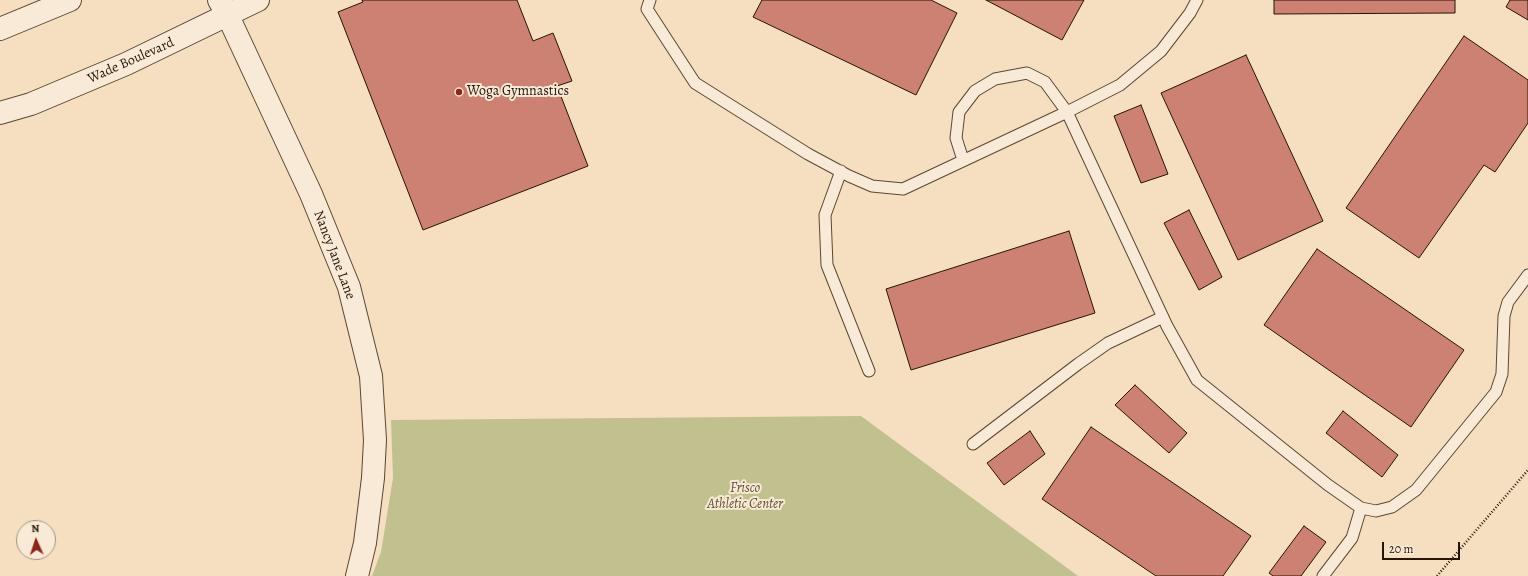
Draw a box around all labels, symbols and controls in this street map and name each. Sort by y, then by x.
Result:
street label: Wade Boulevard [85,34,177,88]
place label: Woga Gymnastics [467,84,569,100]
marker: Woga Gymnastics [454,87,464,97]
street label: Nancy Jane Lane [309,208,359,302]
park label: Frisco Athletic Center [707,481,783,514]
north arrow [16,520,56,560]
text: N [31,521,40,536]
scale bar [1384,534,1462,560]
text: 20 m [1389,541,1413,557]

